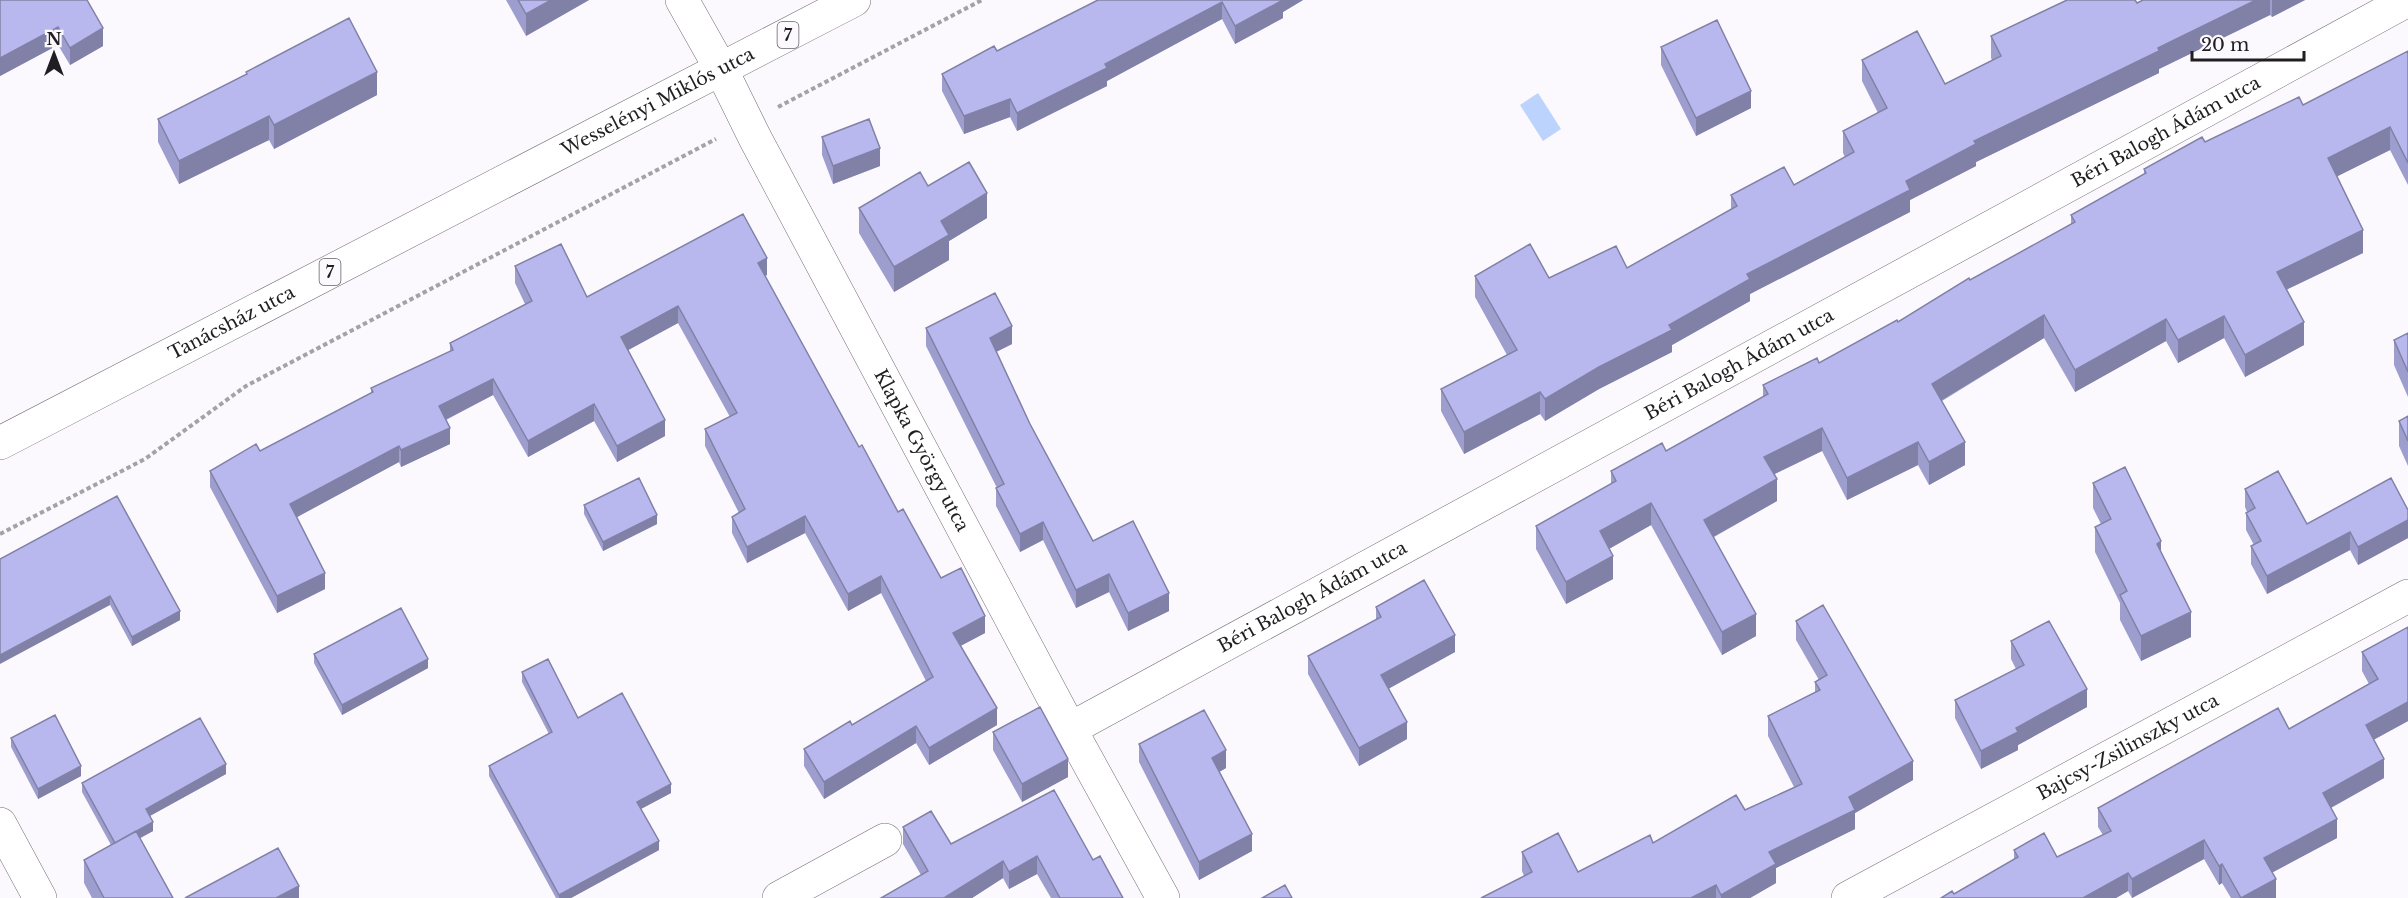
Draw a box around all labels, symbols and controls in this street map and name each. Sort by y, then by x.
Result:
road number: 7 [778,22,798,48]
north arrow [24,24,84,84]
scale bar [2192,24,2304,62]
text: N [46,29,62,49]
text: 20 m [2201,34,2249,56]
street label: Wesselényi Miklós utca [557,43,758,161]
street label: Béri Balogh Ádám utca [2068,72,2264,192]
road number: 7 [320,259,340,285]
street label: Tanácsház utca [165,281,298,365]
street label: Béri Balogh Ádám utca [1641,304,1837,425]
street label: Klapka György utca [869,365,974,535]
street label: Béri Balogh Ádám utca [1214,537,1411,657]
street label: Bajcsy-Zsilinszky utca [2033,689,2222,805]

